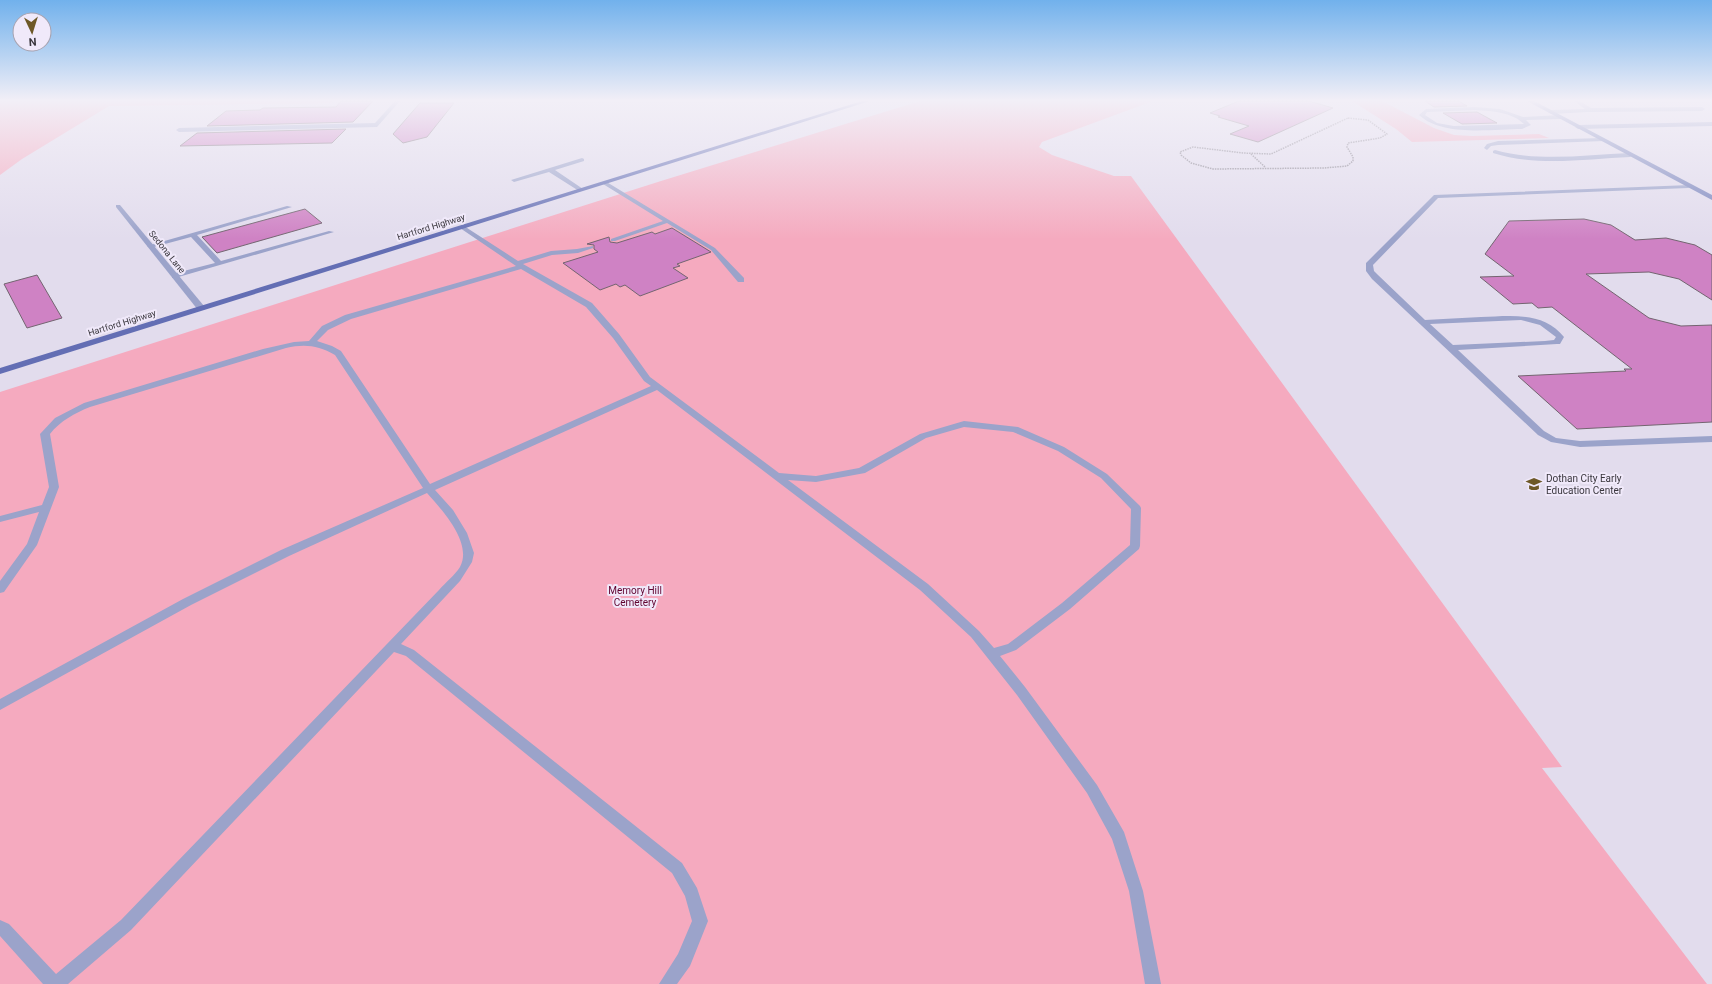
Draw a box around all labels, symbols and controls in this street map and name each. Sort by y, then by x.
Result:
north arrow [12,12,52,52]
text: N [28,35,37,48]
street label: Hartford Highway [396,212,467,242]
street label: Sedona Lane [147,229,187,275]
street label: Hartford Highway [87,308,158,338]
place label: Dothan City Early Education Center [1546,473,1623,496]
school or university icon: Dothan City Early Education Center [1525,475,1543,493]
park label: Memory Hill Cemetery [608,585,662,608]

